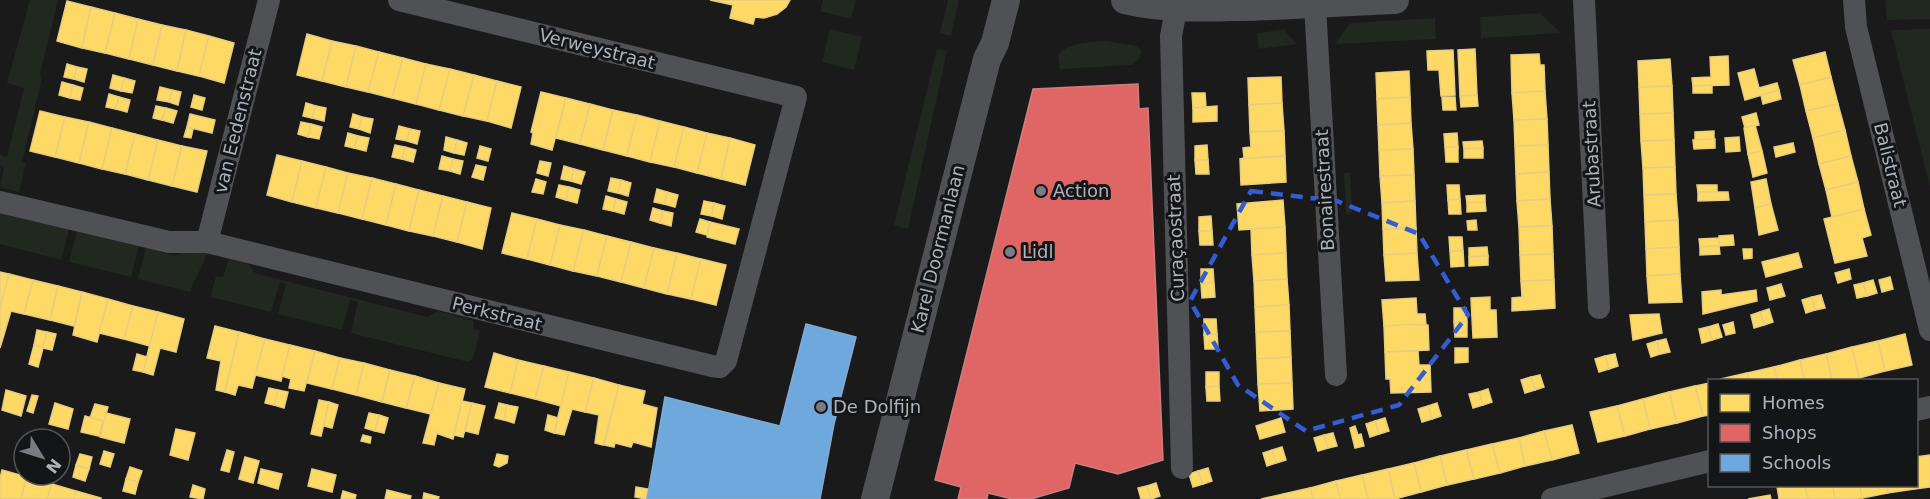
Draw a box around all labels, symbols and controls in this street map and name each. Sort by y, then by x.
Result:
street label: Verweystraat [537,24,657,73]
street label: van Eedenstraat [209,46,266,195]
street label: Arubastraat [1578,100,1605,208]
street label: Balistraat [1870,120,1911,209]
street label: Bonairestraat [1311,129,1338,251]
street label: Karel Doormanlaan [906,163,969,335]
street label: Curaçaostraat [1163,174,1188,302]
place label: Action [1053,180,1109,201]
marker: Action [1034,184,1048,198]
place label: Lidl [1022,241,1053,262]
marker: Lidl [1003,245,1017,259]
street label: Perkstraat [450,292,544,335]
legend [1708,379,1918,487]
text: Homes [1762,392,1825,413]
place label: De Dolfijn [833,396,921,417]
marker: De Dolfijn [814,400,828,414]
text: Shops [1762,422,1817,443]
north arrow [12,427,72,487]
text: Schools [1762,452,1831,473]
text: N [42,455,65,477]

